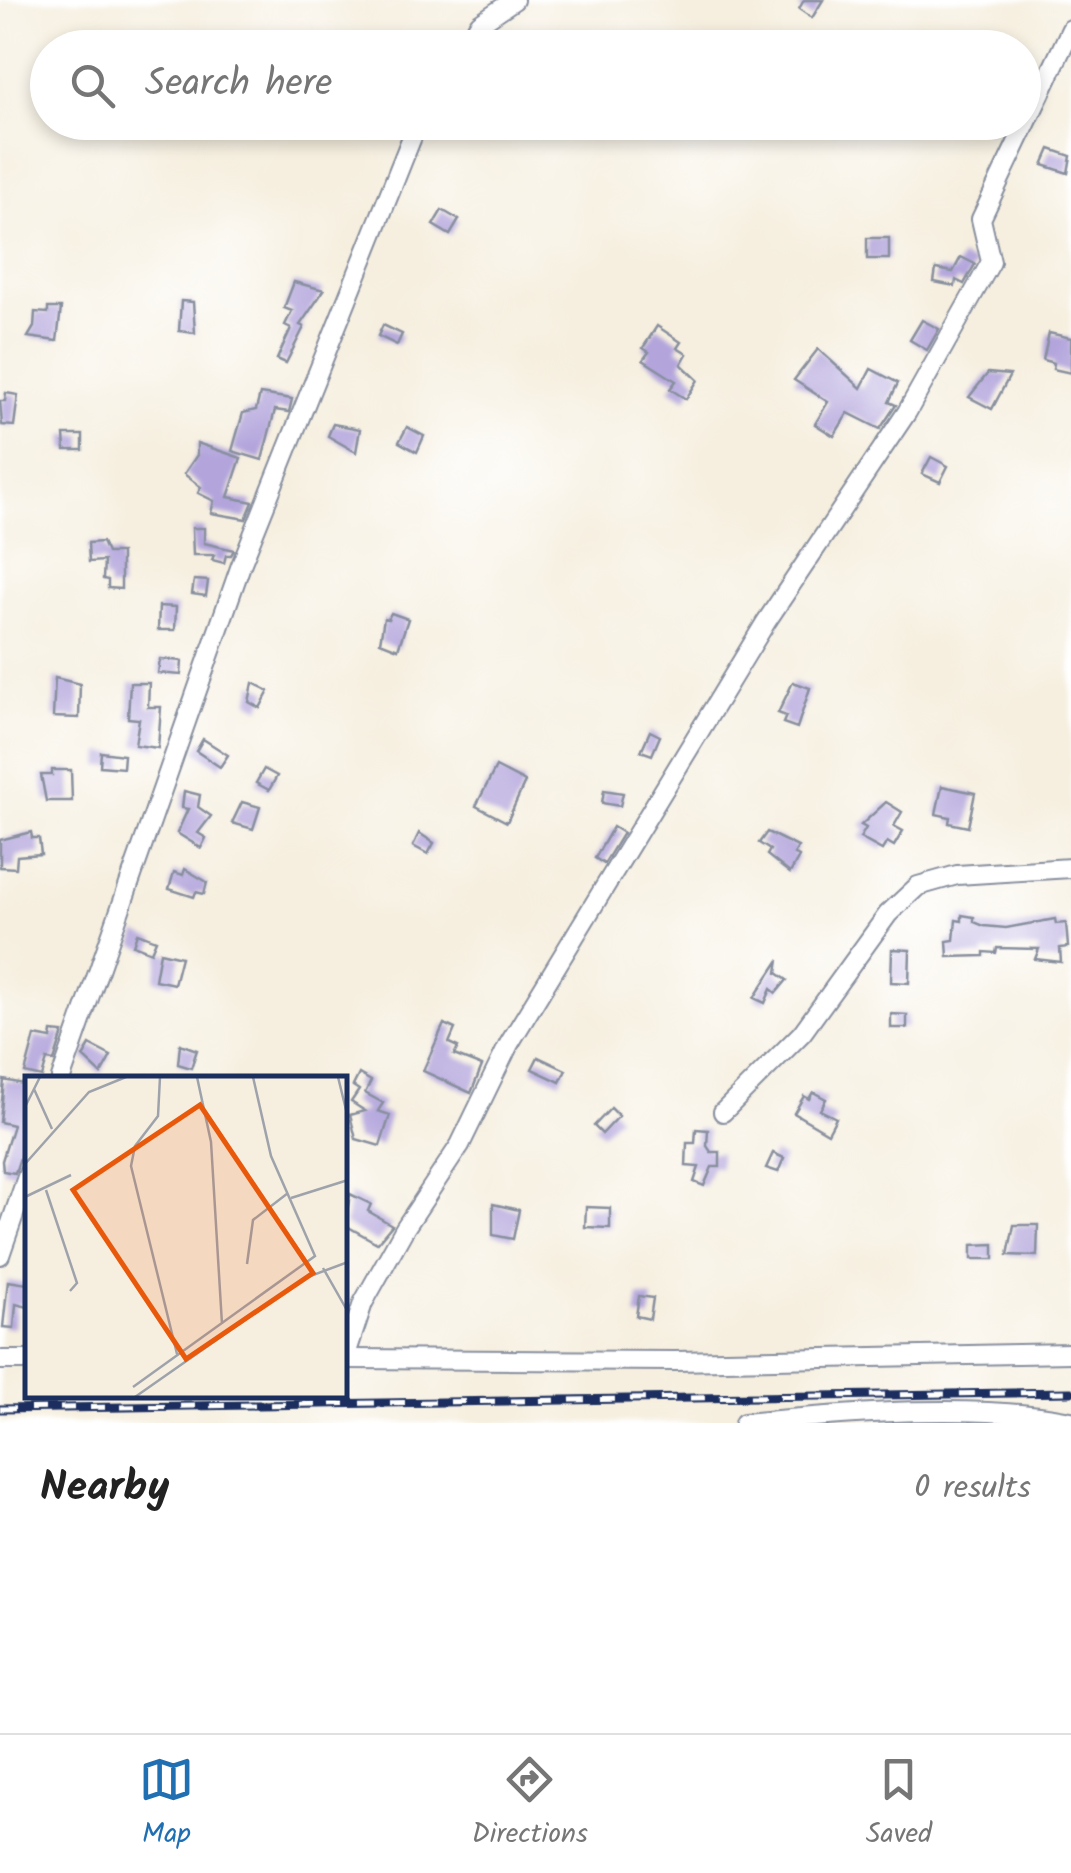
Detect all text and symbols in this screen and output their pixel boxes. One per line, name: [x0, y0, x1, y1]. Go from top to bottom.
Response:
search box: [30, 30, 1041, 140]
text: Search here: [145, 55, 332, 115]
icon: search: [65, 58, 120, 113]
inset map: [25, 1076, 348, 1398]
text: Nearby: [40, 1455, 169, 1522]
text: 0 results: [914, 1463, 1031, 1514]
tab: Map: [139, 1752, 194, 1857]
tab: Directions: [472, 1752, 588, 1857]
tab: Saved: [866, 1752, 932, 1857]

